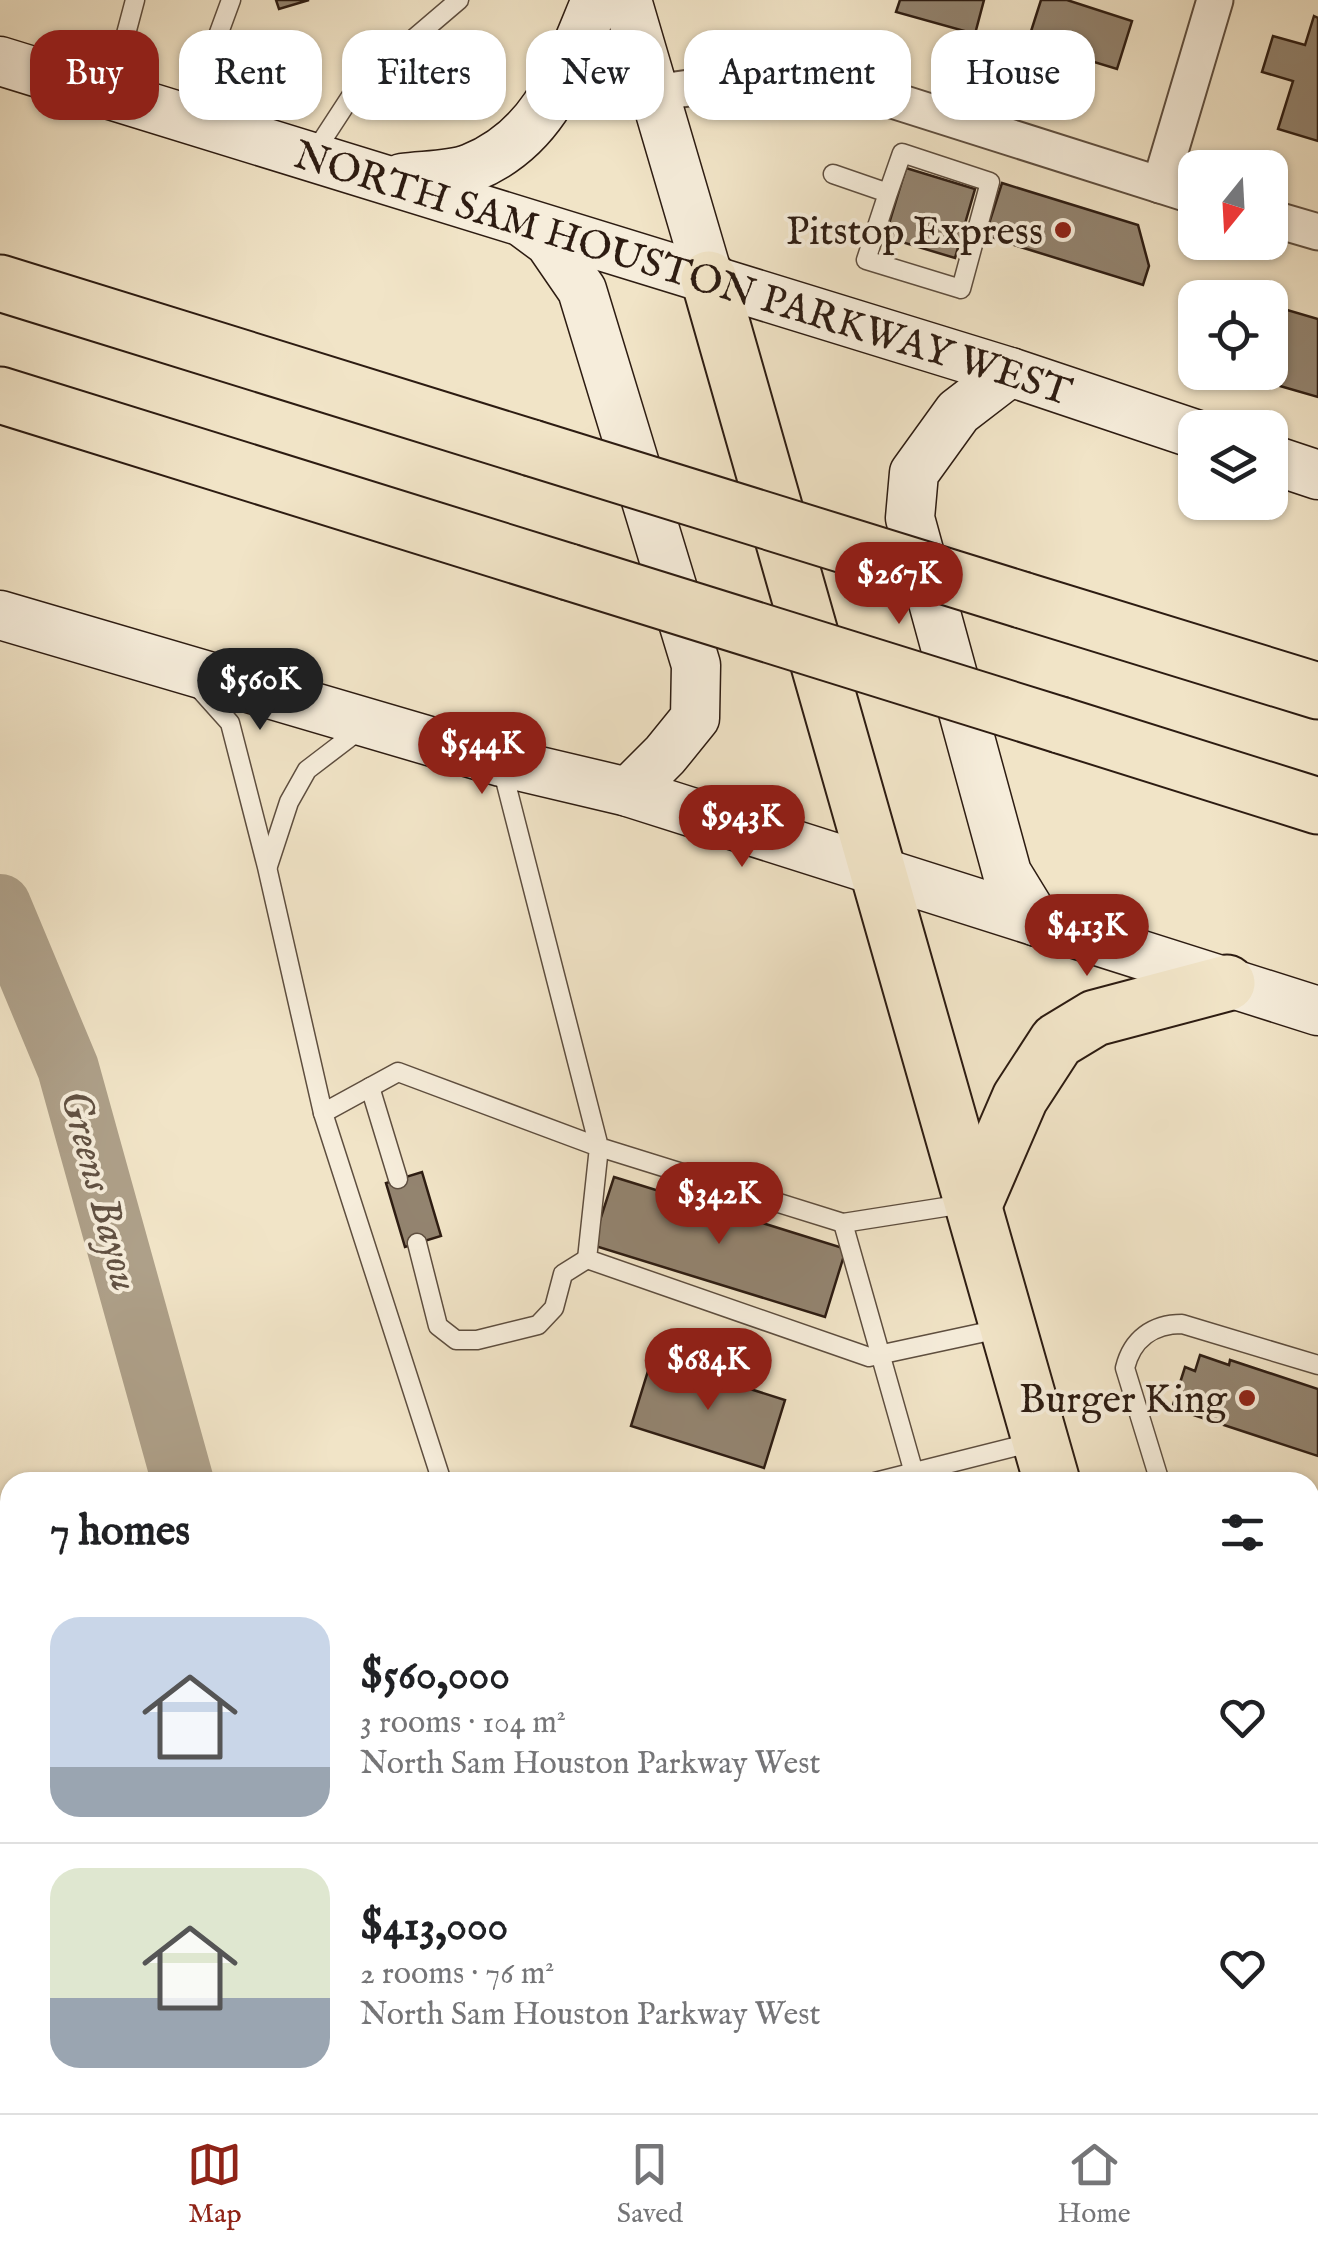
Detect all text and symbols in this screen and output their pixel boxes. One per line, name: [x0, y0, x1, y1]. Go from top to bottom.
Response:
chip: Buy: [30, 30, 159, 120]
chip: Rent: [179, 30, 322, 120]
chip: Filters: [342, 30, 506, 120]
chip: New: [526, 30, 664, 120]
chip: Apartment: [684, 30, 911, 120]
chip: House: [931, 30, 1095, 120]
street label: NORTH SAM HOUSTON PARKWAY WEST: [287, 131, 1077, 420]
north arrow: [1178, 150, 1288, 260]
map controls: [1178, 150, 1288, 520]
place label: Pitstop Express: [786, 208, 1043, 259]
marker: Pitstop Express: [1052, 219, 1074, 241]
button: locate: [1178, 280, 1288, 390]
button: layers: [1178, 410, 1288, 520]
pin: $267K: [829, 542, 969, 627]
text: $267K: [857, 554, 941, 595]
pin: $560K: [190, 648, 330, 733]
text: $560K: [219, 660, 301, 701]
pin: $544K: [412, 712, 552, 797]
text: $544K: [440, 724, 524, 765]
pin: $943K: [672, 785, 812, 870]
text: $943K: [701, 797, 783, 838]
pin: $413K: [1017, 894, 1157, 979]
text: $413K: [1047, 906, 1127, 947]
water label: Greens Bayou: [46, 1085, 151, 1297]
pin: $342K: [649, 1162, 789, 1247]
text: $342K: [677, 1174, 761, 1215]
pin: $684K: [638, 1328, 778, 1413]
text: $684K: [667, 1340, 749, 1381]
place label: Burger King: [1019, 1376, 1228, 1427]
marker: Burger King: [1236, 1387, 1258, 1409]
icon: filters: [1215, 1505, 1270, 1560]
text: 7 homes: [50, 1506, 190, 1559]
text: $560,000: [360, 1650, 510, 1703]
icon: home: [130, 1657, 250, 1777]
icon: heart: [1215, 1690, 1270, 1745]
text: 3 rooms · 104 m²: [360, 1703, 566, 1744]
text: North Sam Houston Parkway West: [360, 1744, 820, 1785]
text: $413,000: [360, 1901, 508, 1954]
icon: home: [130, 1908, 250, 2028]
icon: heart: [1215, 1941, 1270, 1996]
text: 2 rooms · 76 m²: [360, 1954, 554, 1995]
text: North Sam Houston Parkway West: [360, 1995, 820, 2036]
tab: Map: [187, 2137, 242, 2232]
tab: Saved: [617, 2137, 683, 2232]
tab: Home: [1058, 2137, 1131, 2232]

